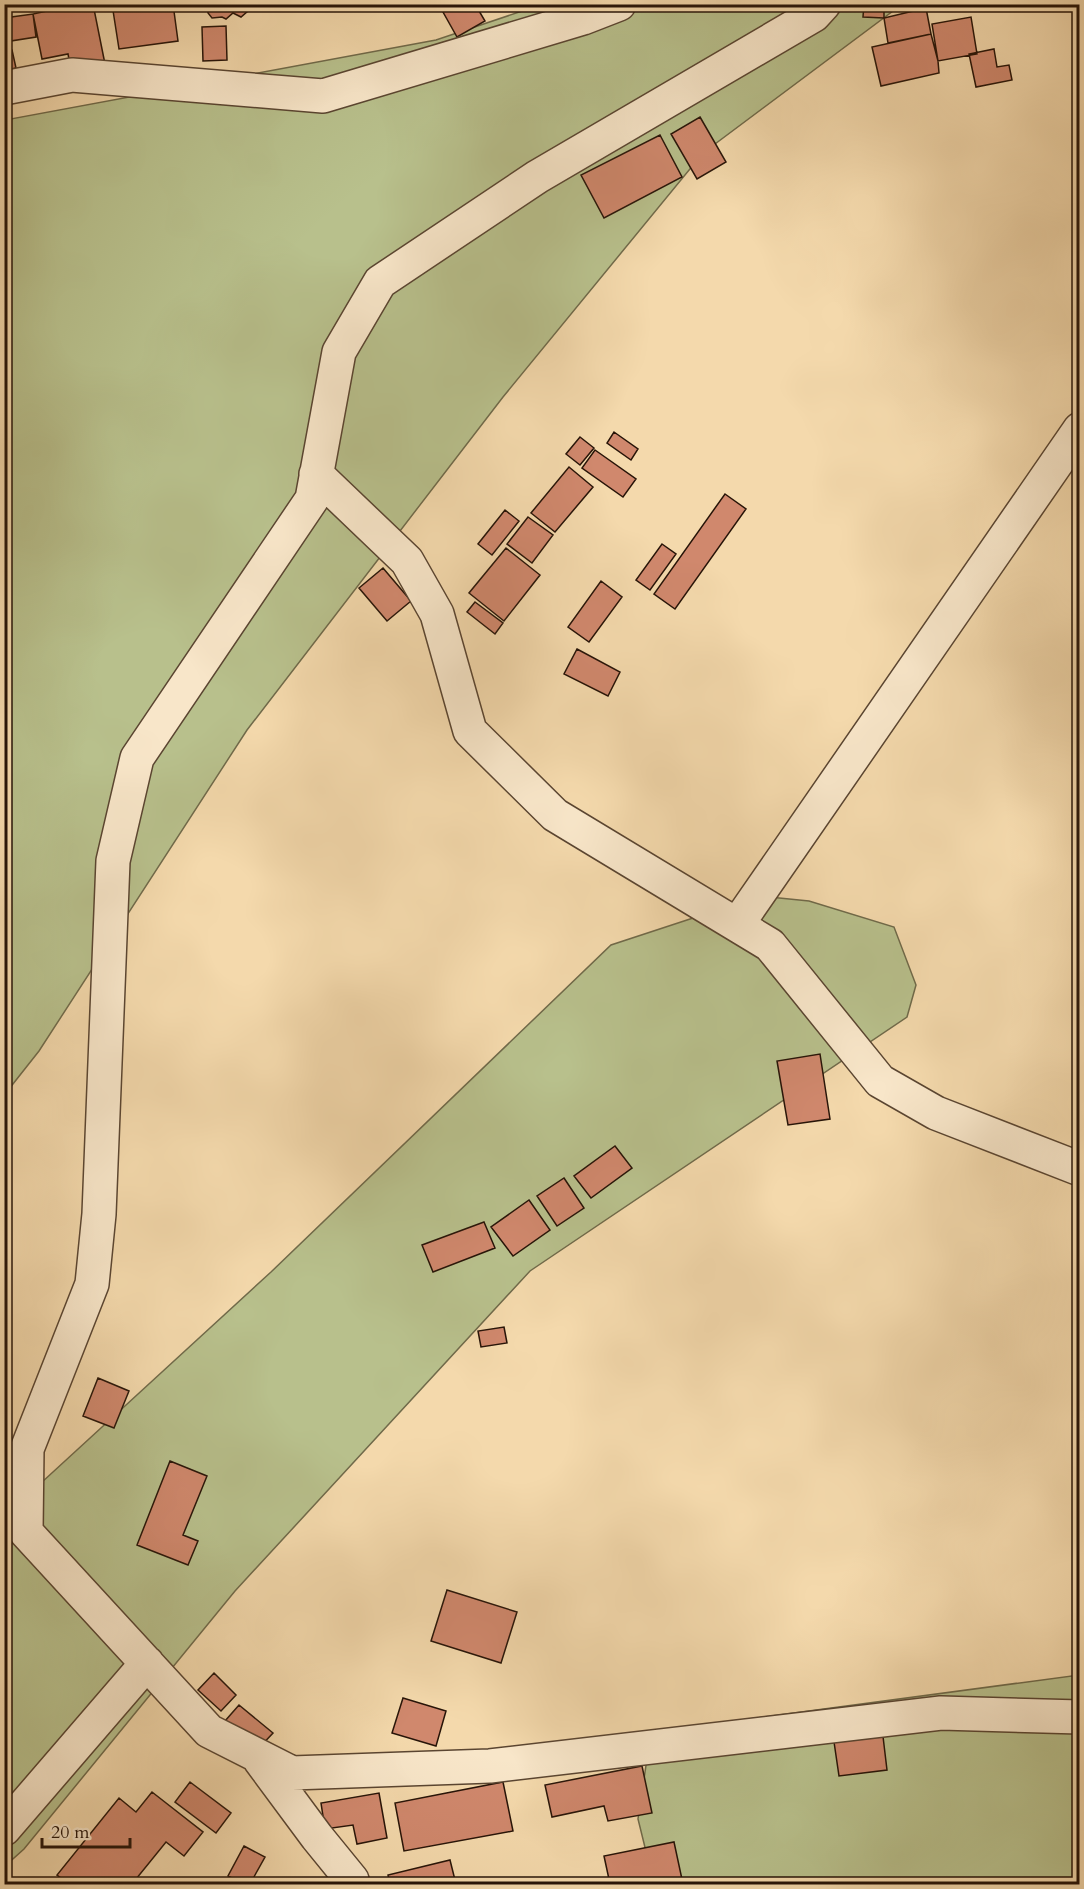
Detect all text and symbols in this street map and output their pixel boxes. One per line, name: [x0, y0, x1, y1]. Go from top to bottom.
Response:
scale bar: [42, 1811, 130, 1849]
text: 20 m: [51, 1820, 90, 1845]

